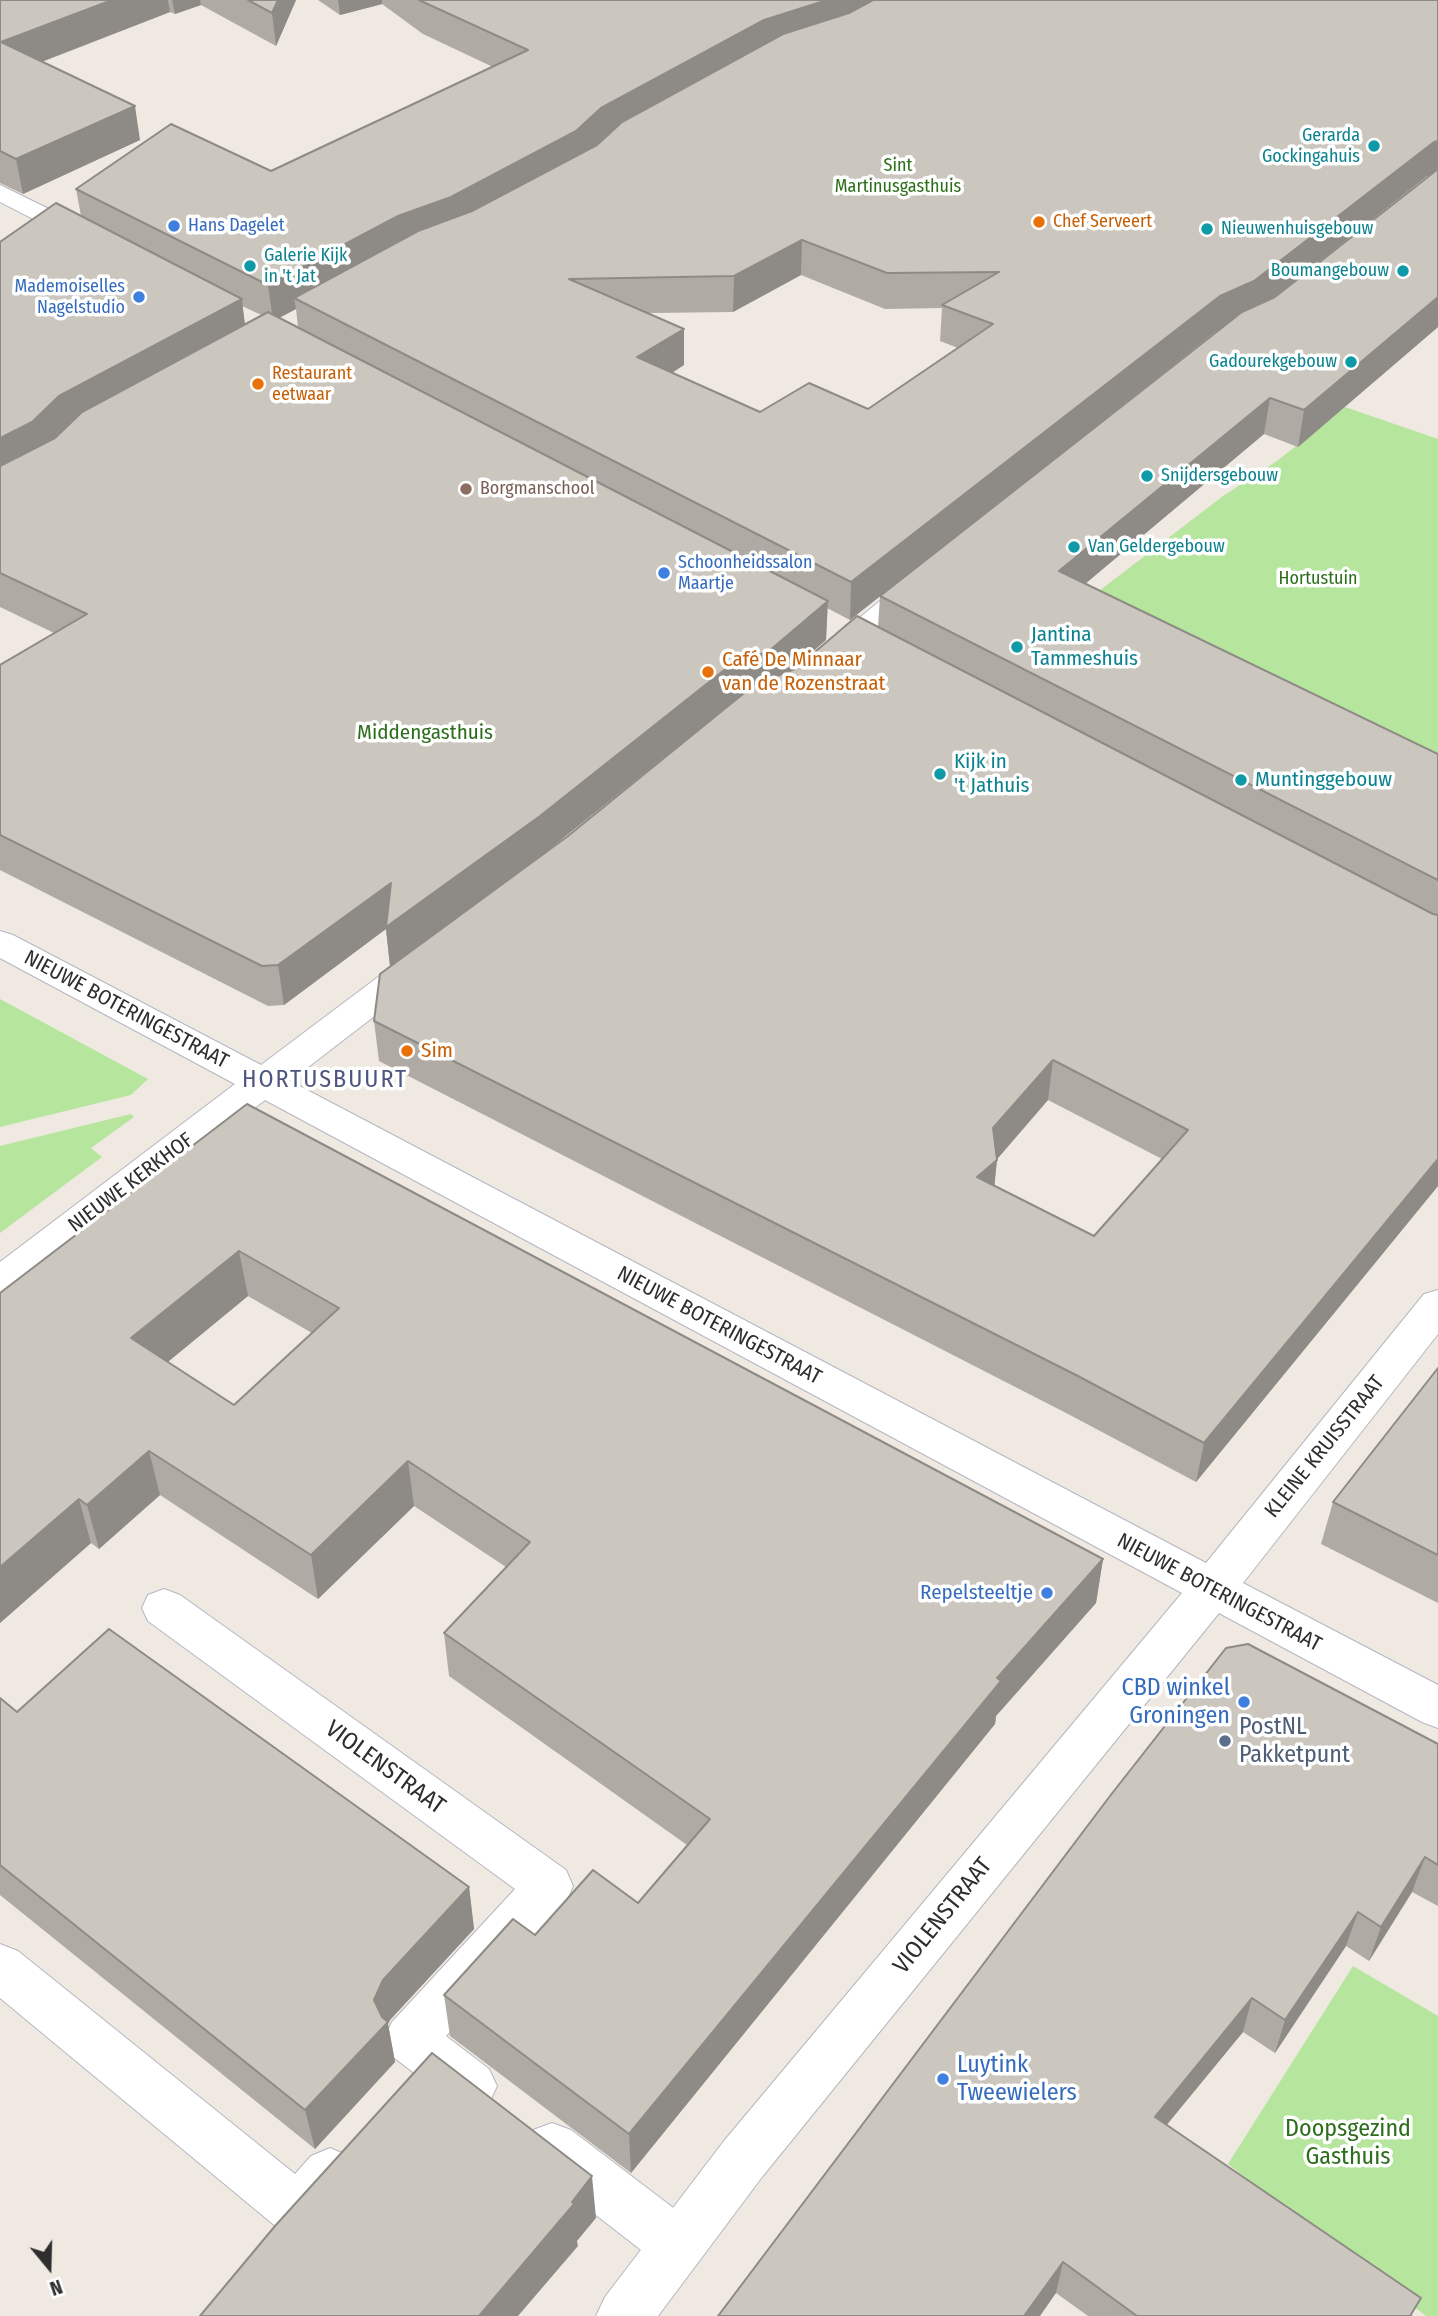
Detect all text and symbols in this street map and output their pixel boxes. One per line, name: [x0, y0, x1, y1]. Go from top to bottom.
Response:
place label: Gerarda Gockingahuis: [1262, 125, 1360, 168]
marker: Gerarda Gockingahuis: [1366, 138, 1382, 154]
park label: Sint Martinusgasthuis: [835, 155, 961, 198]
place label: Chef Serveert: [1053, 211, 1152, 233]
marker: Chef Serveert: [1031, 214, 1047, 230]
place label: Hans Dagelet: [188, 215, 285, 237]
marker: Hans Dagelet: [166, 218, 182, 234]
place label: Nieuwenhuisgebouw: [1221, 218, 1373, 240]
marker: Nieuwenhuisgebouw: [1199, 221, 1215, 237]
place label: Galerie Kijk in 't Jat: [264, 245, 347, 288]
marker: Galerie Kijk in 't Jat: [242, 258, 258, 274]
place label: Boumangebouw: [1271, 260, 1389, 282]
marker: Boumangebouw: [1395, 263, 1411, 279]
place label: Mademoiselles Nagelstudio: [14, 276, 125, 318]
marker: Mademoiselles Nagelstudio: [131, 289, 147, 305]
place label: Gadourekgebouw: [1209, 351, 1337, 373]
marker: Gadourekgebouw: [1343, 354, 1359, 370]
place label: Restaurant eetwaar: [272, 363, 352, 406]
marker: Restaurant eetwaar: [250, 376, 266, 392]
place label: Snijdersgebouw: [1161, 465, 1278, 487]
marker: Snijdersgebouw: [1139, 468, 1155, 484]
place label: Borgmanschool: [480, 478, 595, 500]
marker: Borgmanschool: [458, 481, 474, 497]
place label: Van Geldergebouw: [1088, 536, 1225, 558]
marker: Van Geldergebouw: [1066, 539, 1082, 555]
place label: Schoonheidssalon Maartje: [678, 552, 812, 594]
marker: Schoonheidssalon Maartje: [656, 565, 672, 581]
park label: Hortustuin: [1279, 568, 1357, 590]
place label: Jantina Tammeshuis: [1031, 622, 1138, 672]
marker: Jantina Tammeshuis: [1009, 639, 1025, 655]
place label: Café De Minnaar van de Rozenstraat: [722, 647, 885, 697]
marker: Café De Minnaar van de Rozenstraat: [700, 664, 716, 680]
park label: Middengasthuis: [357, 720, 493, 746]
place label: Kijk in 't Jathuis: [954, 749, 1029, 799]
marker: Kijk in 't Jathuis: [932, 766, 948, 782]
place label: Muntinggebouw: [1255, 767, 1392, 793]
marker: Muntinggebouw: [1233, 772, 1249, 788]
street label: NIEUWE BOTERINGESTRAAT: [20, 945, 232, 1075]
place label: Sim: [421, 1038, 453, 1064]
marker: Sim: [399, 1043, 415, 1059]
district label: HORTUSBUURT: [243, 1066, 407, 1094]
street label: NIEUWE KERKHOF: [64, 1128, 198, 1238]
street label: NIEUWE BOTERINGESTRAAT: [613, 1261, 825, 1391]
street label: KLEINE KRUISSTRAAT: [1260, 1371, 1390, 1523]
street label: NIEUWE BOTERINGESTRAAT: [1113, 1528, 1325, 1658]
place label: Repelsteeltje: [920, 1580, 1033, 1606]
marker: Repelsteeltje: [1039, 1585, 1055, 1601]
place label: CBD winkel Groningen: [1122, 1674, 1230, 1730]
marker: CBD winkel Groningen: [1236, 1694, 1252, 1710]
place label: PostNL Pakketpunt: [1239, 1713, 1350, 1769]
street label: VIOLENSTRAAT: [320, 1715, 450, 1821]
marker: PostNL Pakketpunt: [1217, 1733, 1233, 1749]
street label: VIOLENSTRAAT: [888, 1852, 998, 1980]
place label: Luytink Tweewielers: [957, 2051, 1077, 2107]
marker: Luytink Tweewielers: [935, 2071, 951, 2087]
park label: Doopsgezind Gasthuis: [1285, 2115, 1411, 2171]
north arrow: [14, 2232, 84, 2302]
text: N: [47, 2275, 65, 2300]

